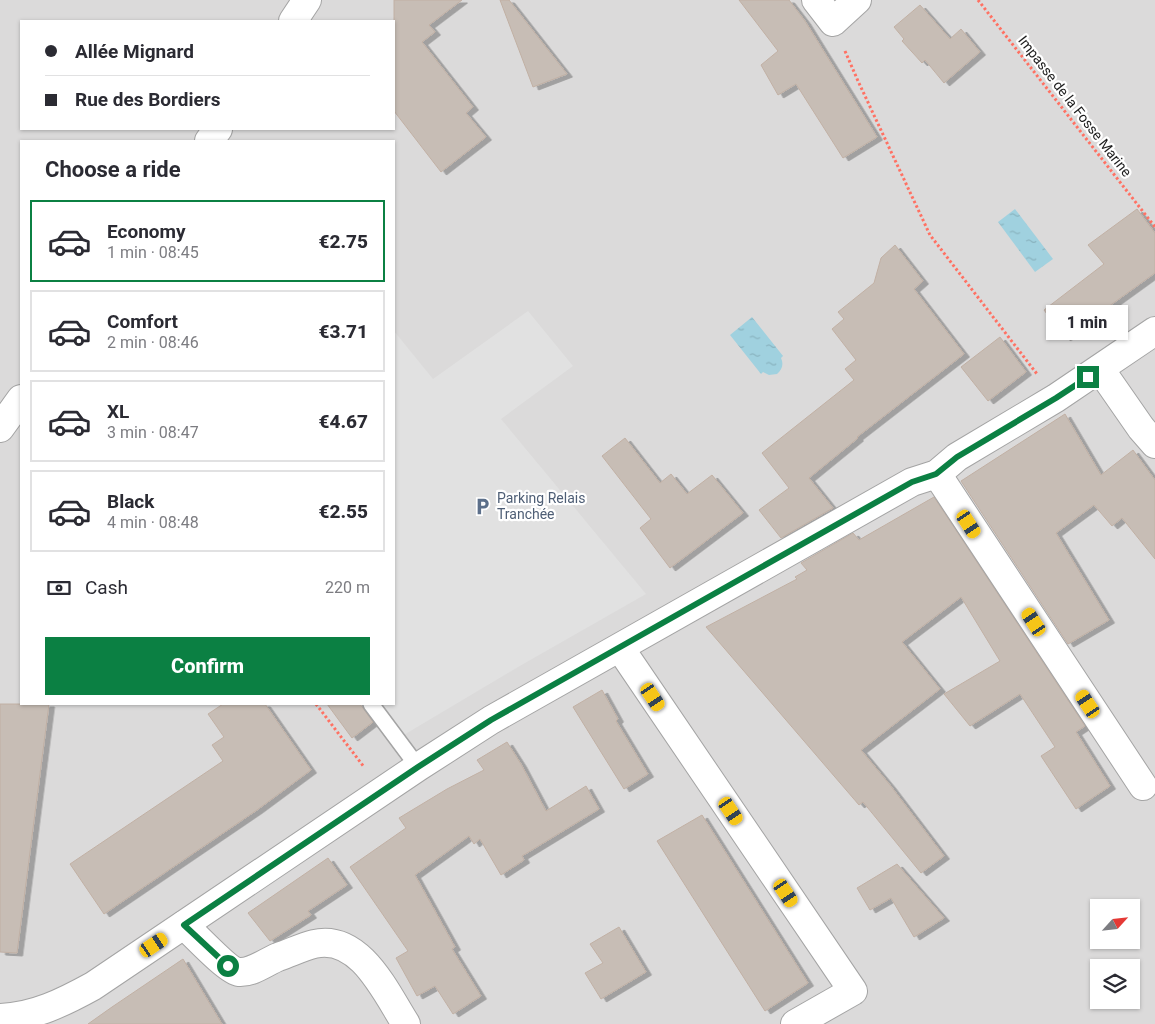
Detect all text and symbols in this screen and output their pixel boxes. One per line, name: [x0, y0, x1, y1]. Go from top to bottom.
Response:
street label: Impasse de la Fosse Marine: [1015, 32, 1135, 180]
text: Allée Mignard: [75, 40, 194, 63]
text: Rue des Bordiers: [75, 88, 221, 111]
text: Choose a ride: [45, 157, 181, 182]
icon: car: [47, 219, 92, 264]
text: Economy: [107, 220, 186, 243]
text: €2.75: [319, 230, 368, 253]
text: 1 min · 08:45: [107, 243, 199, 262]
callout: 1 min: [1047, 304, 1129, 340]
icon: car: [47, 309, 92, 354]
text: Comfort: [107, 310, 178, 333]
text: 1 min: [1067, 313, 1107, 332]
text: €3.71: [319, 320, 368, 343]
text: 2 min · 08:46: [107, 333, 199, 352]
route end: [1077, 366, 1099, 388]
icon: car: [47, 399, 92, 444]
text: XL: [107, 400, 129, 423]
text: €4.67: [319, 410, 368, 433]
text: 3 min · 08:47: [107, 423, 199, 442]
icon: car: [47, 489, 92, 534]
text: Black: [107, 490, 154, 513]
place label: Parking Relais Tranchée: [497, 490, 585, 522]
parking icon: Parking Relais Tranchée: [473, 496, 493, 516]
text: €2.55: [319, 500, 368, 523]
car: [954, 507, 983, 541]
text: 4 min · 08:48: [107, 513, 199, 532]
icon: cash: [45, 574, 73, 602]
text: Cash: [85, 576, 128, 599]
text: 220 m: [325, 578, 370, 597]
car: [1019, 605, 1048, 639]
button: Confirm: [45, 637, 370, 695]
car: [638, 680, 667, 714]
car: [1073, 687, 1102, 721]
car: [716, 794, 745, 828]
car: [771, 876, 800, 910]
north arrow: [1090, 899, 1140, 949]
map controls: [1090, 899, 1140, 1009]
car: [137, 930, 170, 960]
route start: [217, 955, 239, 977]
button: layers: [1090, 959, 1140, 1009]

